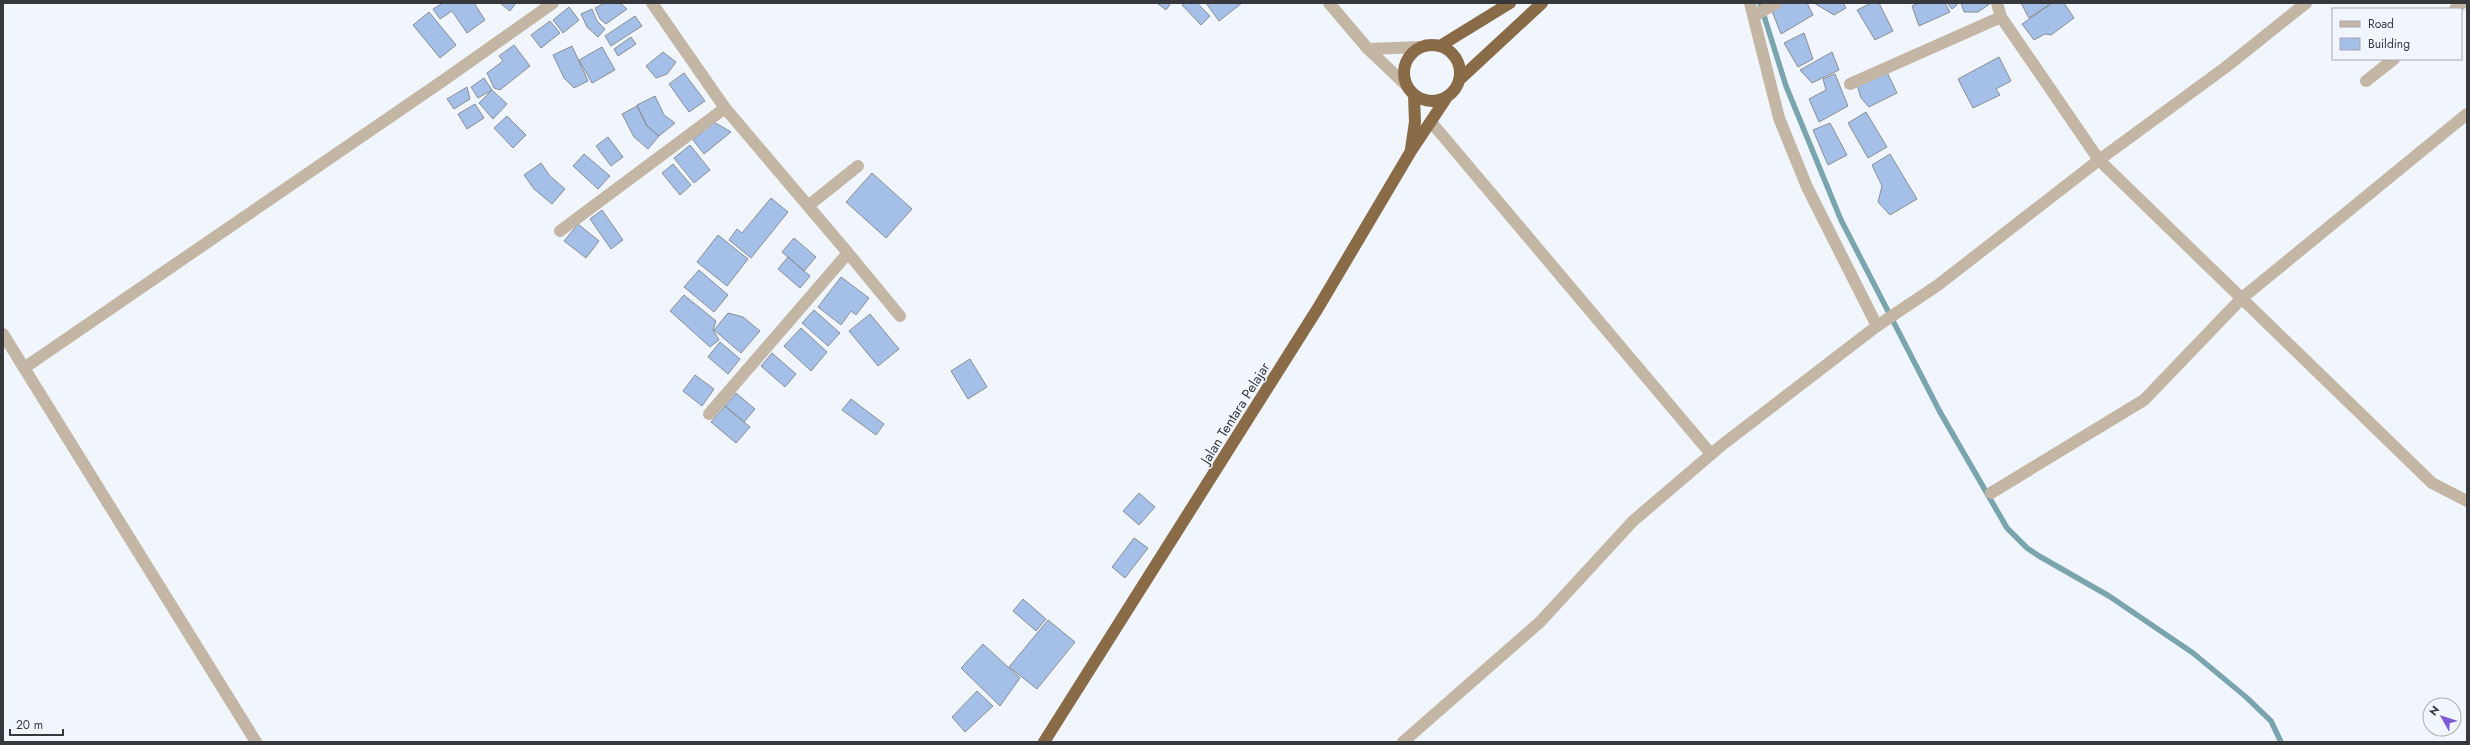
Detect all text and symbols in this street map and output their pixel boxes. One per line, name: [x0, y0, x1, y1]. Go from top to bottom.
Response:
legend: [2332, 8, 2462, 60]
text: Road: [2368, 15, 2394, 33]
text: Building: [2368, 35, 2410, 53]
street label: Jalan Tentara Pelajar: [1195, 358, 1274, 469]
north arrow: [2422, 697, 2462, 737]
text: N: [2425, 702, 2443, 719]
scale bar: [10, 711, 63, 737]
text: 20 m: [16, 716, 43, 734]

